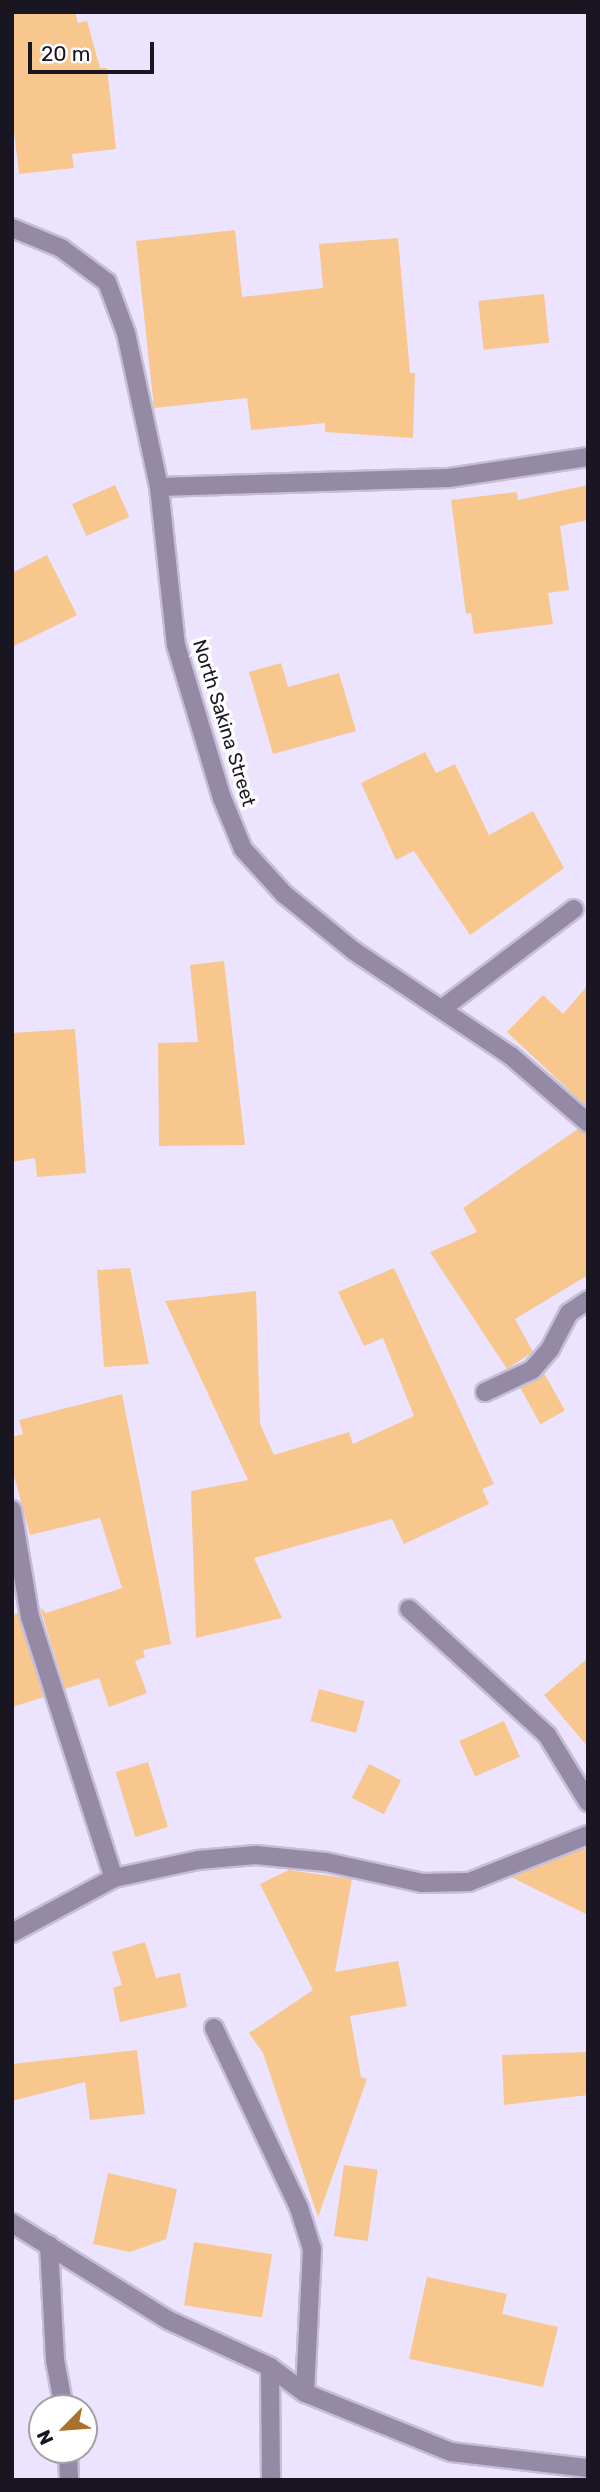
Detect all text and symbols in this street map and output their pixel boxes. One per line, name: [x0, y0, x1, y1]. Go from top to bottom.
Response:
scale bar: [32, 28, 158, 72]
text: 20 m: [41, 41, 90, 66]
street label: North Sakina Street: [188, 637, 260, 809]
north arrow: [28, 2394, 98, 2464]
text: N: [32, 2426, 59, 2448]

